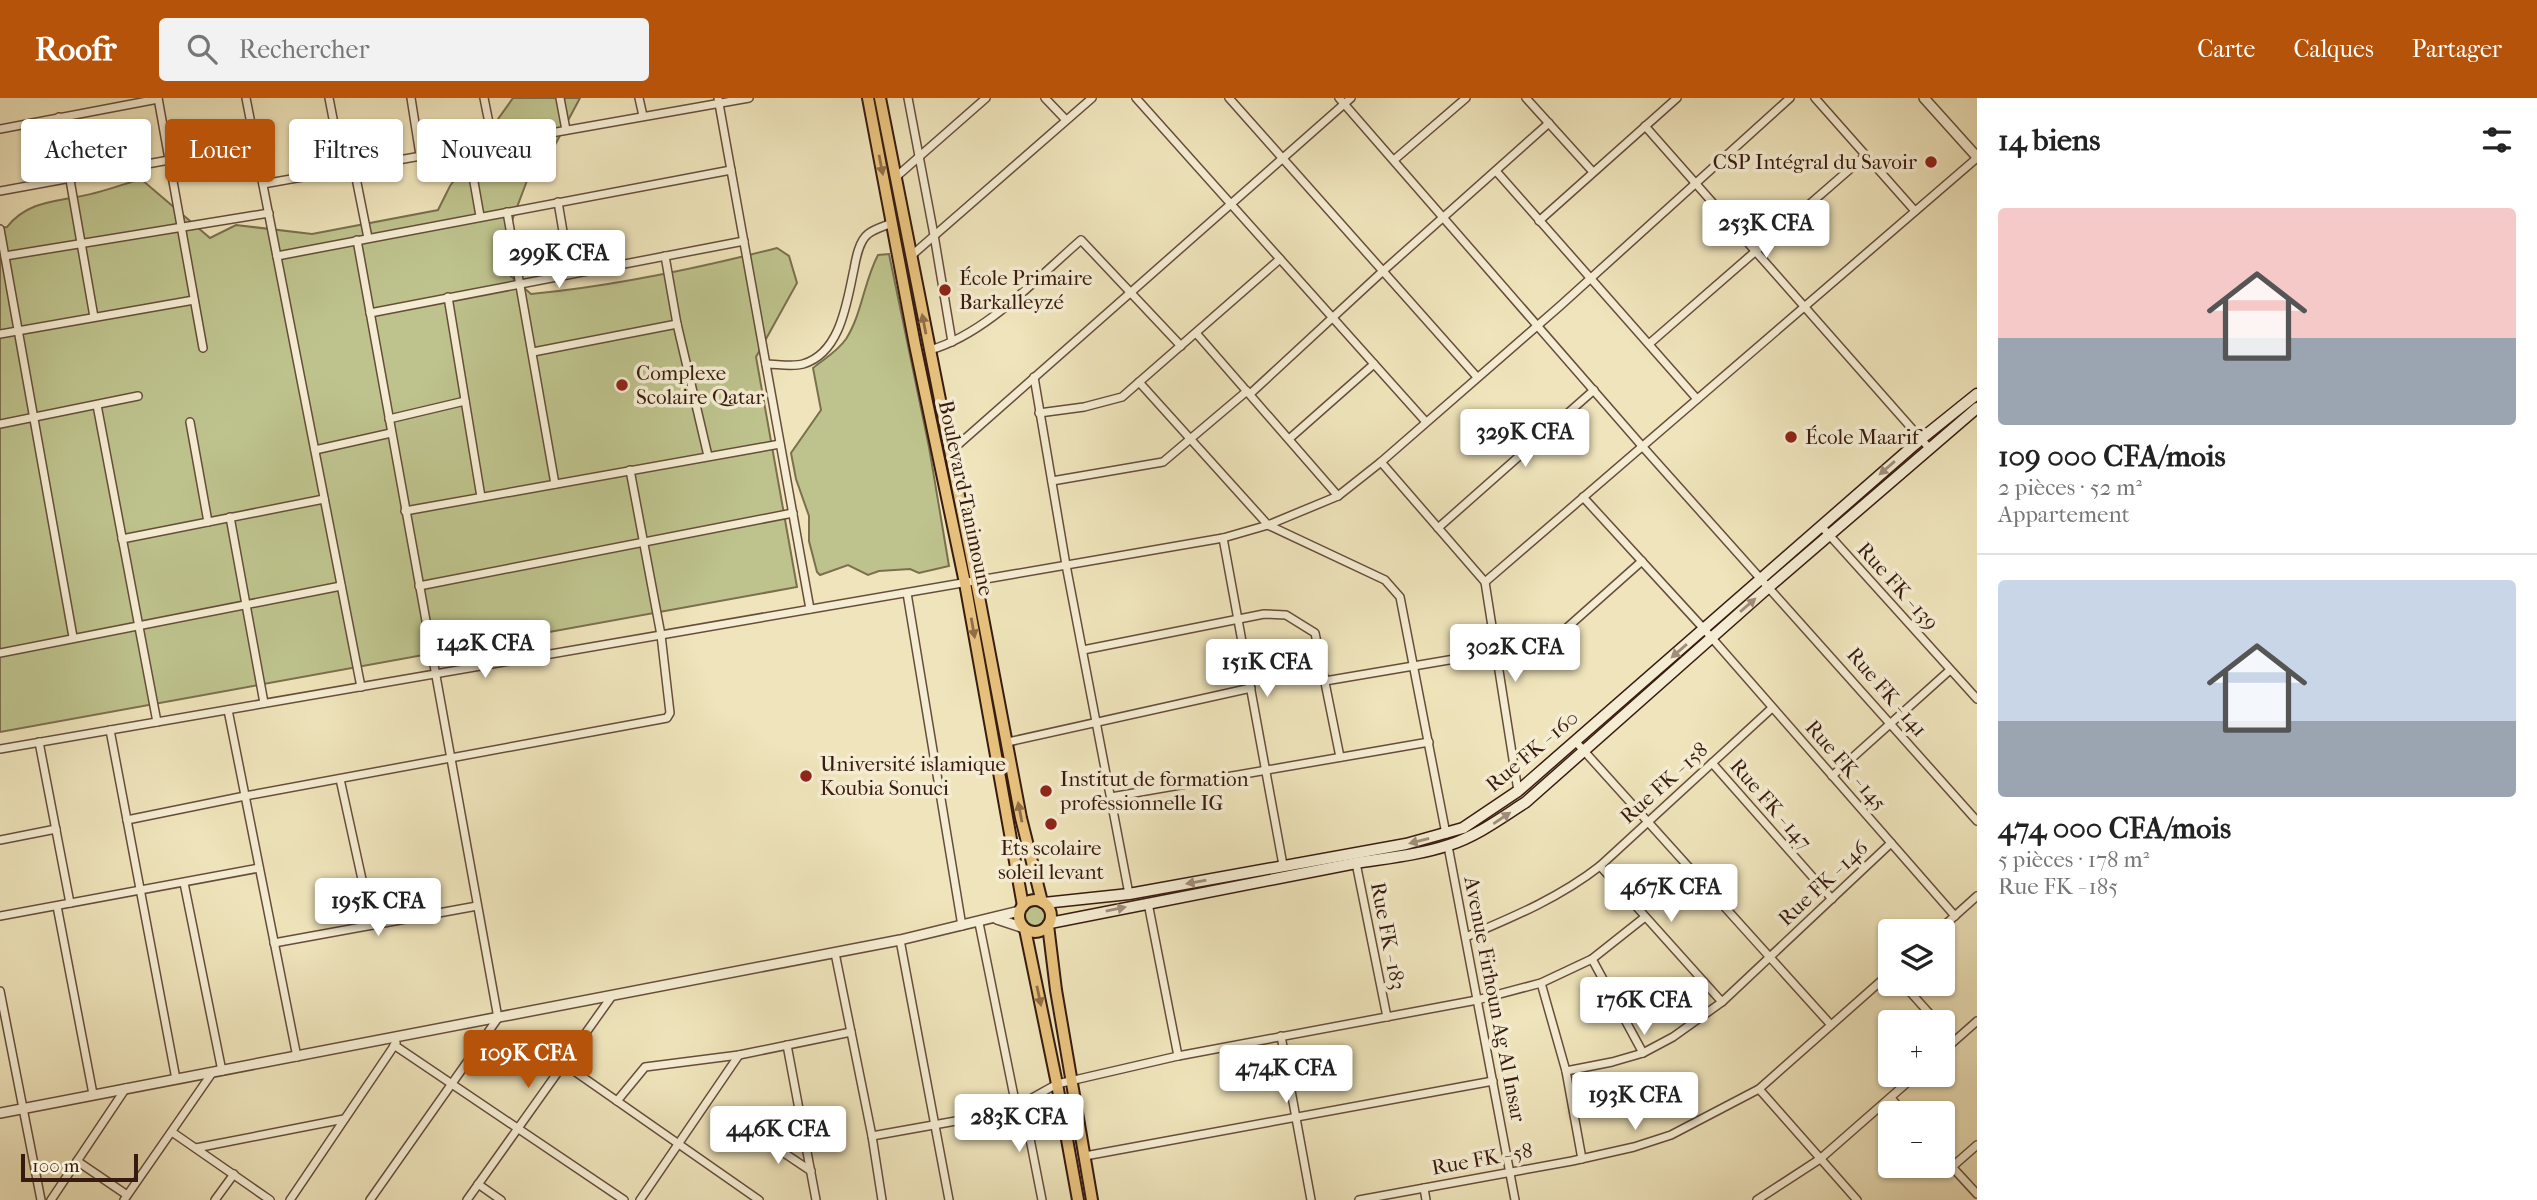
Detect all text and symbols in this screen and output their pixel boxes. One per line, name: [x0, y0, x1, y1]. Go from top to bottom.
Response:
search box: [159, 18, 649, 81]
text: Roofr: [35, 30, 117, 69]
icon: search: [183, 30, 221, 68]
text: Rechercher: [239, 34, 369, 65]
text: Carte: [2197, 35, 2255, 63]
text: Calques: [2293, 35, 2374, 63]
text: Partager: [2412, 35, 2502, 63]
chip: Acheter: [21, 119, 151, 182]
chip: Louer: [165, 119, 275, 182]
chip: Filtres: [289, 119, 403, 182]
chip: Nouveau: [417, 119, 556, 182]
icon: filters: [2478, 121, 2516, 159]
text: 14 biens: [1998, 123, 2100, 158]
place label: CSP Intégral du Savoir: [1713, 150, 1917, 174]
one-way arrow: [876, 154, 887, 176]
marker: CSP Intégral du Savoir: [1923, 154, 1939, 170]
pin: 253K CFA: [1694, 200, 1838, 260]
text: 253K CFA: [1718, 209, 1814, 236]
pin: 299K CFA: [487, 230, 631, 290]
text: 299K CFA: [509, 239, 609, 266]
icon: home: [2194, 253, 2320, 379]
place label: École Primaire Barkalleyzé: [959, 266, 1092, 314]
marker: École Primaire Barkalleyzé: [937, 282, 953, 298]
one-way arrow: [919, 313, 930, 335]
place label: Complexe Scolaire Qatar: [636, 361, 764, 409]
marker: Complexe Scolaire Qatar: [614, 377, 630, 393]
street label: Boulevard Tanimoune: [934, 398, 998, 598]
pin: 329K CFA: [1453, 410, 1597, 469]
text: 329K CFA: [1476, 418, 1574, 445]
place label: École Maarif: [1805, 425, 1923, 449]
marker: École Maarif: [1783, 429, 1799, 445]
text: 109 000 CFA/mois: [1998, 439, 2226, 474]
one-way arrow: [1879, 460, 1896, 476]
text: 2 pièces · 52 m²: [1998, 474, 2142, 501]
text: Appartement: [1998, 501, 2130, 528]
street label: Rue FK - 139: [1852, 537, 1944, 635]
one-way arrow: [1740, 598, 1757, 613]
one-way arrow: [968, 617, 979, 639]
pin: 142K CFA: [413, 620, 557, 680]
pin: 302K CFA: [1443, 624, 1587, 684]
icon: home: [2194, 625, 2320, 751]
text: 142K CFA: [436, 629, 534, 656]
text: 302K CFA: [1466, 633, 1564, 660]
pin: 151K CFA: [1195, 640, 1339, 699]
one-way arrow: [1670, 643, 1688, 659]
street label: Rue FK - 141: [1842, 643, 1932, 741]
text: 151K CFA: [1222, 648, 1312, 675]
street label: Rue FK - 160: [1481, 706, 1583, 796]
street label: Rue FK - 145: [1801, 715, 1891, 815]
street label: Rue FK - 158: [1615, 737, 1713, 829]
place label: Université islamique Koubia Sonuci: [820, 752, 1006, 800]
street label: Rue FK - 147: [1725, 754, 1817, 854]
place label: Institut de formation professionnelle IG: [1059, 767, 1249, 815]
marker: Université islamique Koubia Sonuci: [798, 768, 814, 784]
marker: Institut de formation professionnelle IG: [1038, 783, 1054, 799]
one-way arrow: [1014, 801, 1025, 823]
one-way arrow: [1493, 811, 1512, 824]
text: 474 000 CFA/mois: [1998, 811, 2231, 846]
marker: Ets scolaire soleil levant: [1043, 816, 1059, 832]
street label: Rue FK - 146: [1773, 835, 1873, 931]
place label: Ets scolaire soleil levant: [998, 836, 1105, 884]
one-way arrow: [1408, 836, 1430, 847]
text: 5 pièces · 178 m²: [1998, 846, 2149, 873]
pin: 467K CFA: [1599, 864, 1743, 924]
street label: Avenue Firhoun Ag Al Insar: [1459, 873, 1531, 1124]
text: 467K CFA: [1621, 873, 1721, 900]
text: Rue FK - 185: [1998, 873, 2118, 900]
one-way arrow: [1185, 877, 1207, 888]
pin: 195K CFA: [306, 878, 450, 938]
street label: Rue FK - 183: [1366, 880, 1410, 992]
text: 195K CFA: [331, 887, 425, 914]
one-way arrow: [1105, 903, 1127, 914]
map controls: [1878, 919, 1955, 1178]
button: layers: [1878, 919, 1955, 996]
pin: 176K CFA: [1572, 978, 1716, 1037]
one-way arrow: [1034, 985, 1045, 1007]
text: 176K CFA: [1596, 986, 1692, 1013]
button: +: [1878, 1010, 1955, 1087]
pin: 109K CFA: [456, 1030, 600, 1090]
text: 109K CFA: [480, 1039, 576, 1066]
pin: 474K CFA: [1214, 1046, 1358, 1105]
text: 474K CFA: [1236, 1054, 1337, 1081]
pin: 193K CFA: [1563, 1072, 1707, 1132]
text: 193K CFA: [1588, 1081, 1682, 1108]
pin: 283K CFA: [947, 1094, 1091, 1154]
button: −: [1878, 1101, 1955, 1178]
text: 283K CFA: [971, 1103, 1067, 1130]
pin: 446K CFA: [706, 1107, 850, 1166]
text: 446K CFA: [726, 1115, 830, 1142]
street label: Rue FK - 58: [1430, 1138, 1534, 1180]
scale bar: [21, 1151, 138, 1183]
text: 100 m: [32, 1155, 80, 1177]

